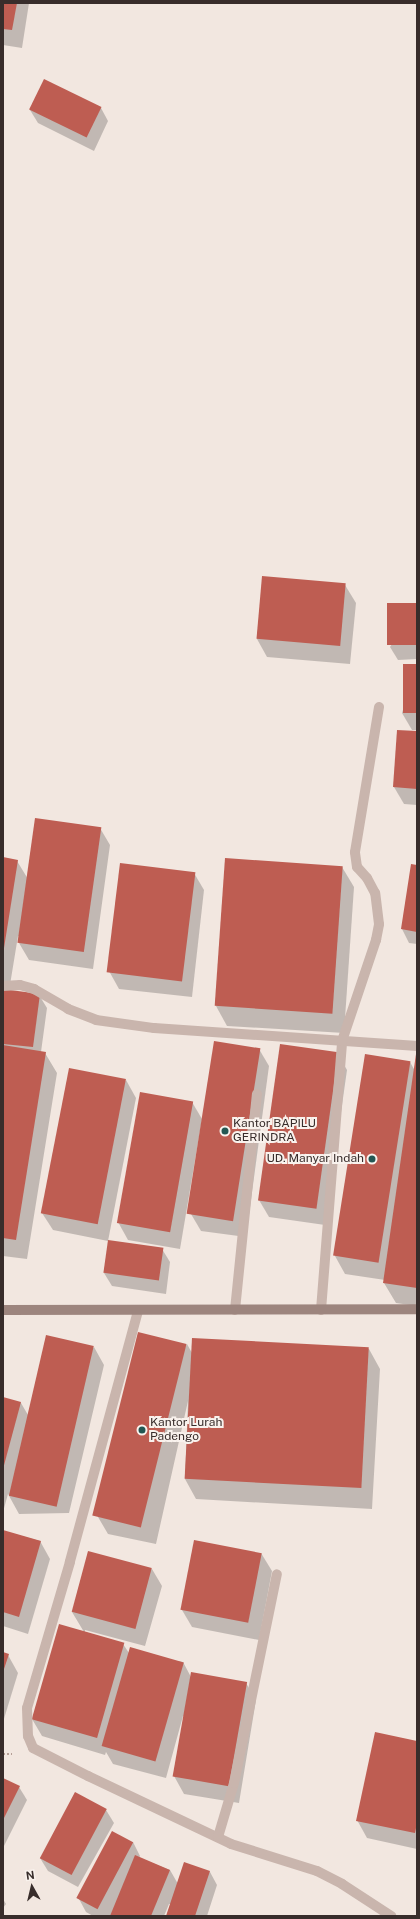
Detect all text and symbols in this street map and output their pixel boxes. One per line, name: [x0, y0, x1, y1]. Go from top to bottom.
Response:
place label: Kantor BAPILU GERINDRA: [233, 1117, 316, 1145]
marker: Kantor BAPILU GERINDRA: [220, 1126, 230, 1136]
place label: UD. Manyar Indah: [266, 1152, 364, 1166]
marker: UD. Manyar Indah: [367, 1154, 377, 1164]
place label: Kantor Lurah Padengo: [150, 1416, 222, 1444]
marker: Kantor Lurah Padengo: [137, 1425, 147, 1435]
north arrow: [12, 1867, 52, 1907]
text: N: [25, 1869, 35, 1882]

